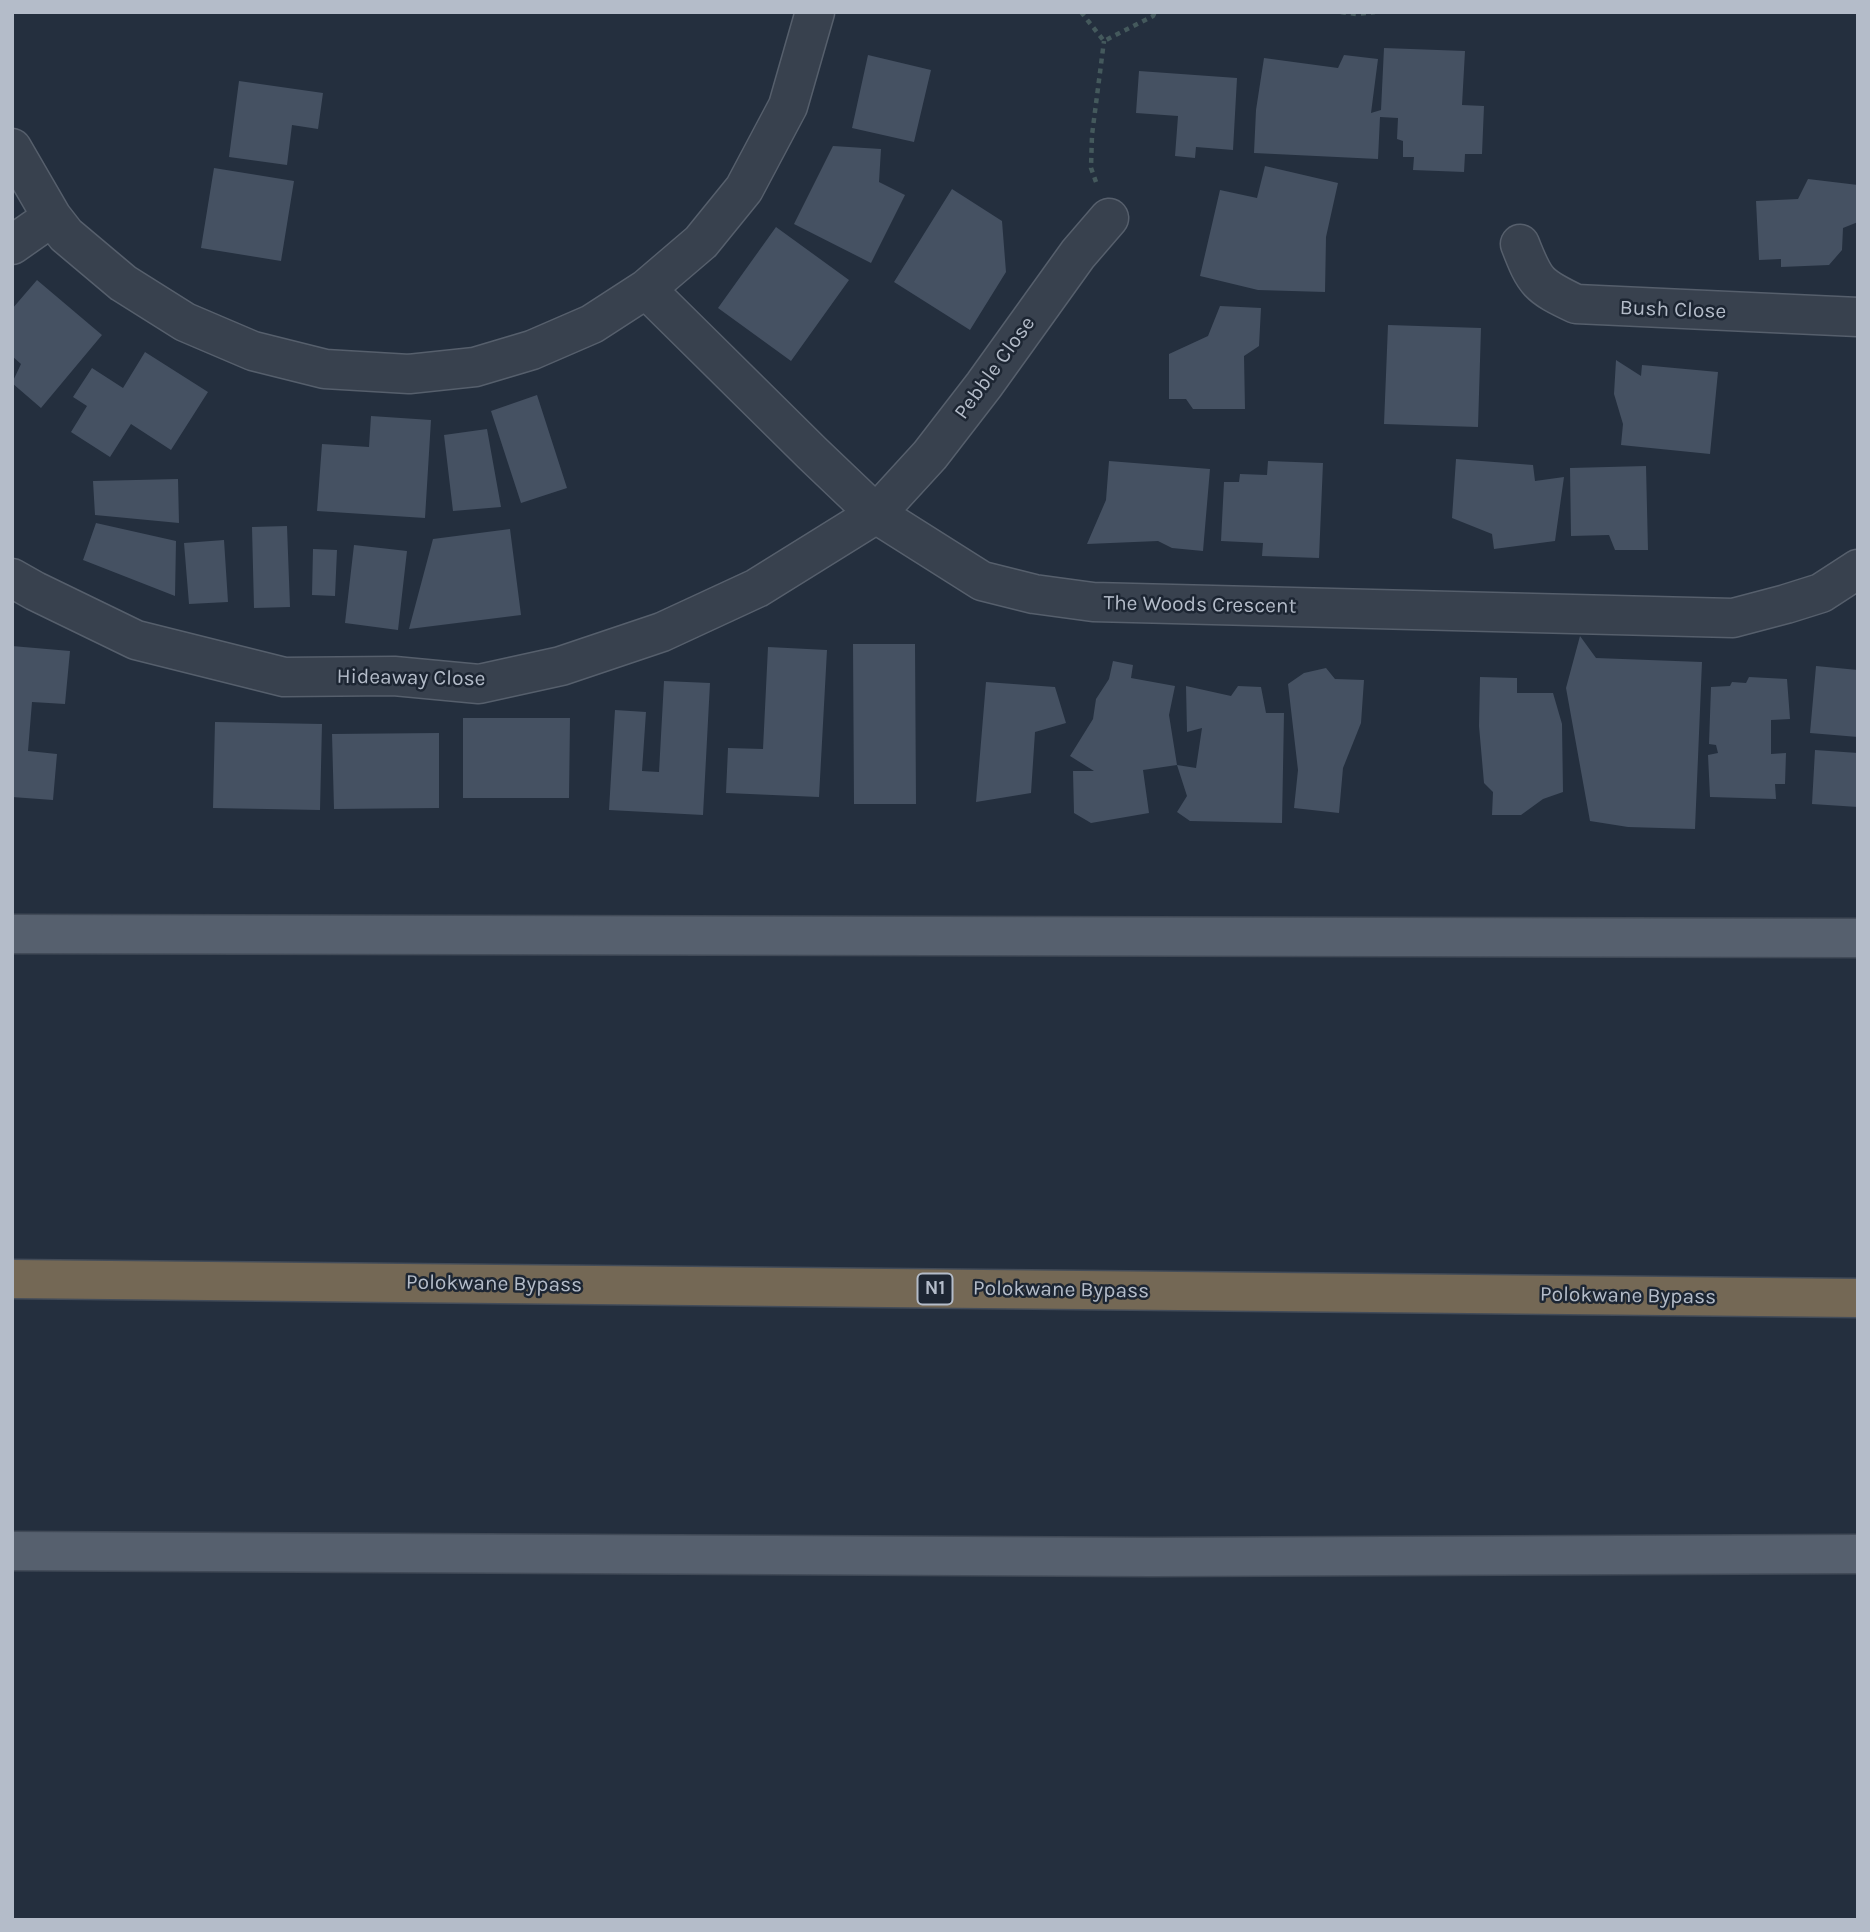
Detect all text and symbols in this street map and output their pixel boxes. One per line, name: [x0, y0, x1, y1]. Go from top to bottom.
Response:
street label: Bush Close: [1619, 296, 1727, 324]
street label: Pebble Close: [949, 312, 1041, 424]
street label: The Woods Crescent: [1103, 591, 1297, 619]
street label: Hideaway Close: [336, 664, 486, 692]
street label: Polokwane Bypass: [406, 1270, 582, 1298]
road number: N1: [918, 1274, 953, 1304]
street label: Polokwane Bypass: [973, 1276, 1149, 1304]
street label: Polokwane Bypass: [1540, 1282, 1716, 1310]

